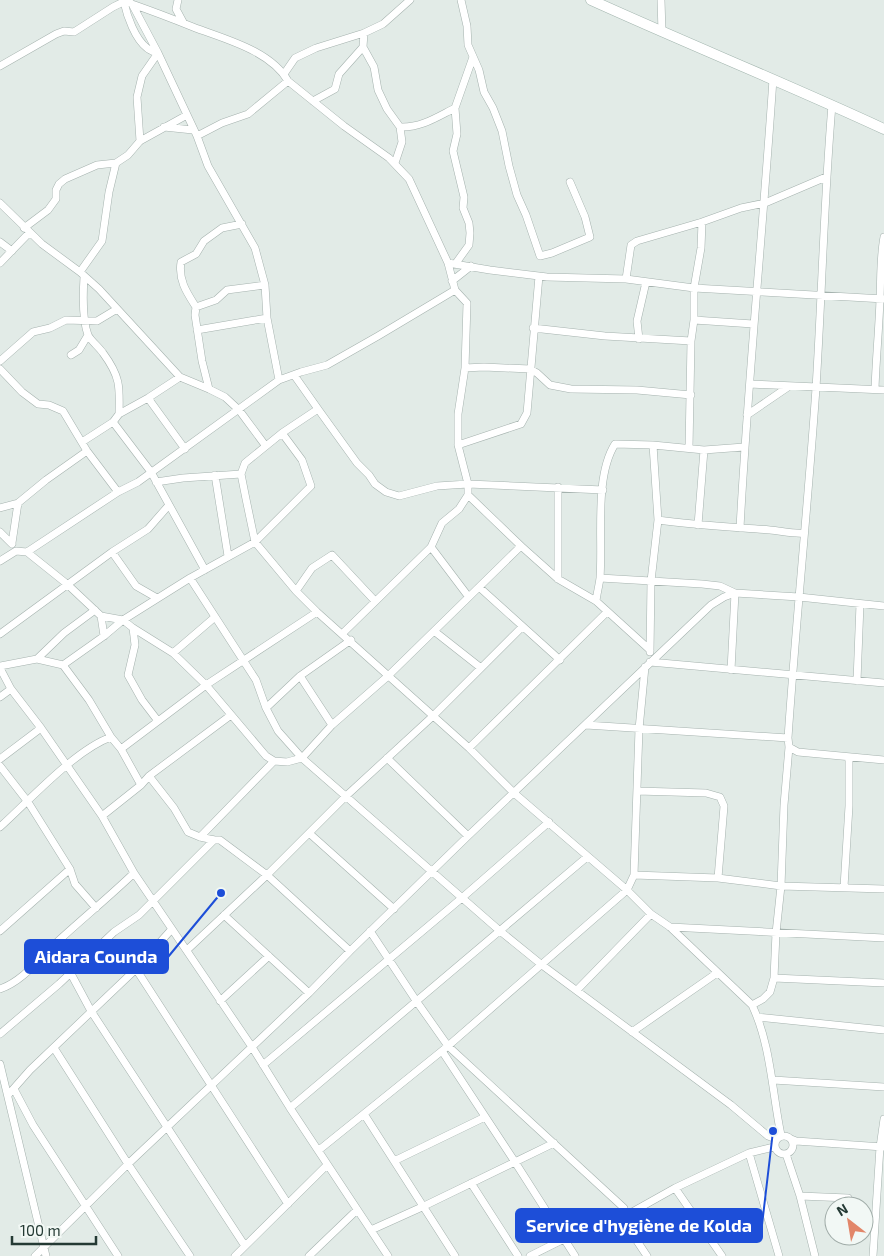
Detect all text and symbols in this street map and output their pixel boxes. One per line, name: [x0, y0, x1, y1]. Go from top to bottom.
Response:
callout: Aidara Counda: [25, 940, 168, 973]
text: Aidara Counda: [34, 945, 158, 967]
north arrow: [824, 1196, 874, 1246]
text: N: [833, 1200, 851, 1219]
callout: Service d'hygiène de Kolda: [516, 1209, 762, 1242]
scale bar: [12, 1214, 96, 1246]
text: Service d'hygiène de Kolda: [526, 1214, 752, 1236]
text: 100 m: [20, 1221, 61, 1239]

